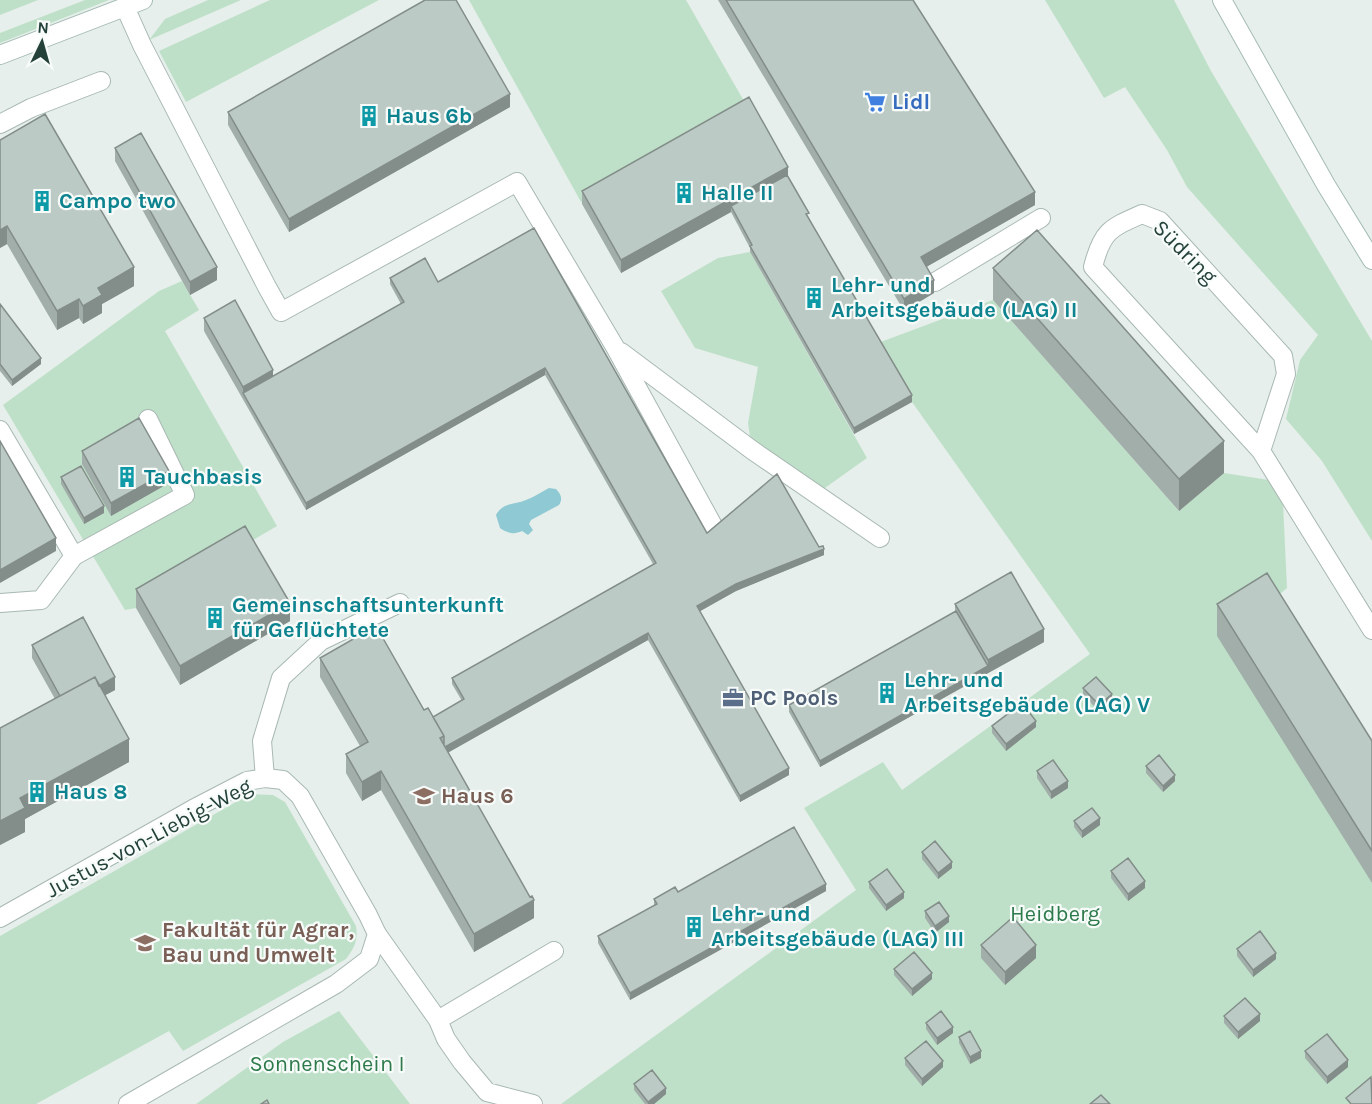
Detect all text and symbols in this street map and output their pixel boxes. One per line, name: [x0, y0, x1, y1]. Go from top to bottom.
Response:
north arrow: [12, 12, 72, 72]
text: N: [37, 18, 50, 38]
place label: Lidl: [892, 89, 930, 115]
supermarket icon: Lidl: [863, 90, 887, 114]
place label: Haus 6b: [386, 103, 472, 129]
building icon: Haus 6b: [357, 104, 381, 128]
place label: Halle II: [701, 180, 773, 206]
building icon: Halle II: [672, 181, 696, 205]
place label: Campo two: [59, 188, 176, 214]
building icon: Campo two: [30, 189, 54, 213]
street label: Südring: [1148, 215, 1223, 290]
place label: Lehr- und Arbeitsgebäude (LAG) II: [831, 272, 1078, 323]
building icon: Lehr- und Arbeitsgebäude (LAG) II: [802, 286, 826, 310]
place label: Tauchbasis: [144, 464, 262, 490]
building icon: Tauchbasis: [115, 465, 139, 489]
place label: Gemeinschaftsunterkunft für Geflüchtete: [232, 592, 504, 643]
building icon: Gemeinschaftsunterkunft für Geflüchtete: [203, 606, 227, 630]
place label: Lehr- und Arbeitsgebäude (LAG) V: [904, 667, 1150, 718]
building icon: Lehr- und Arbeitsgebäude (LAG) V: [875, 681, 899, 705]
place label: PC Pools: [750, 685, 838, 711]
office icon: PC Pools: [721, 686, 745, 710]
street label: Justus-von-Liebig-Weg: [42, 772, 257, 903]
place label: Haus 8: [54, 779, 128, 805]
building icon: Haus 8: [25, 780, 49, 804]
place label: Haus 6: [441, 783, 514, 809]
school or university icon: Haus 6: [412, 784, 436, 808]
place label: Lehr- und Arbeitsgebäude (LAG) III: [711, 901, 964, 952]
park label: Heidberg: [1010, 901, 1101, 927]
building icon: Lehr- und Arbeitsgebäude (LAG) III: [682, 915, 706, 939]
place label: Fakultät für Agrar, Bau und Umwelt: [162, 917, 354, 968]
school or university icon: Fakultät für Agrar, Bau und Umwelt: [133, 931, 157, 955]
park label: Sonnenschein I: [249, 1051, 405, 1077]

